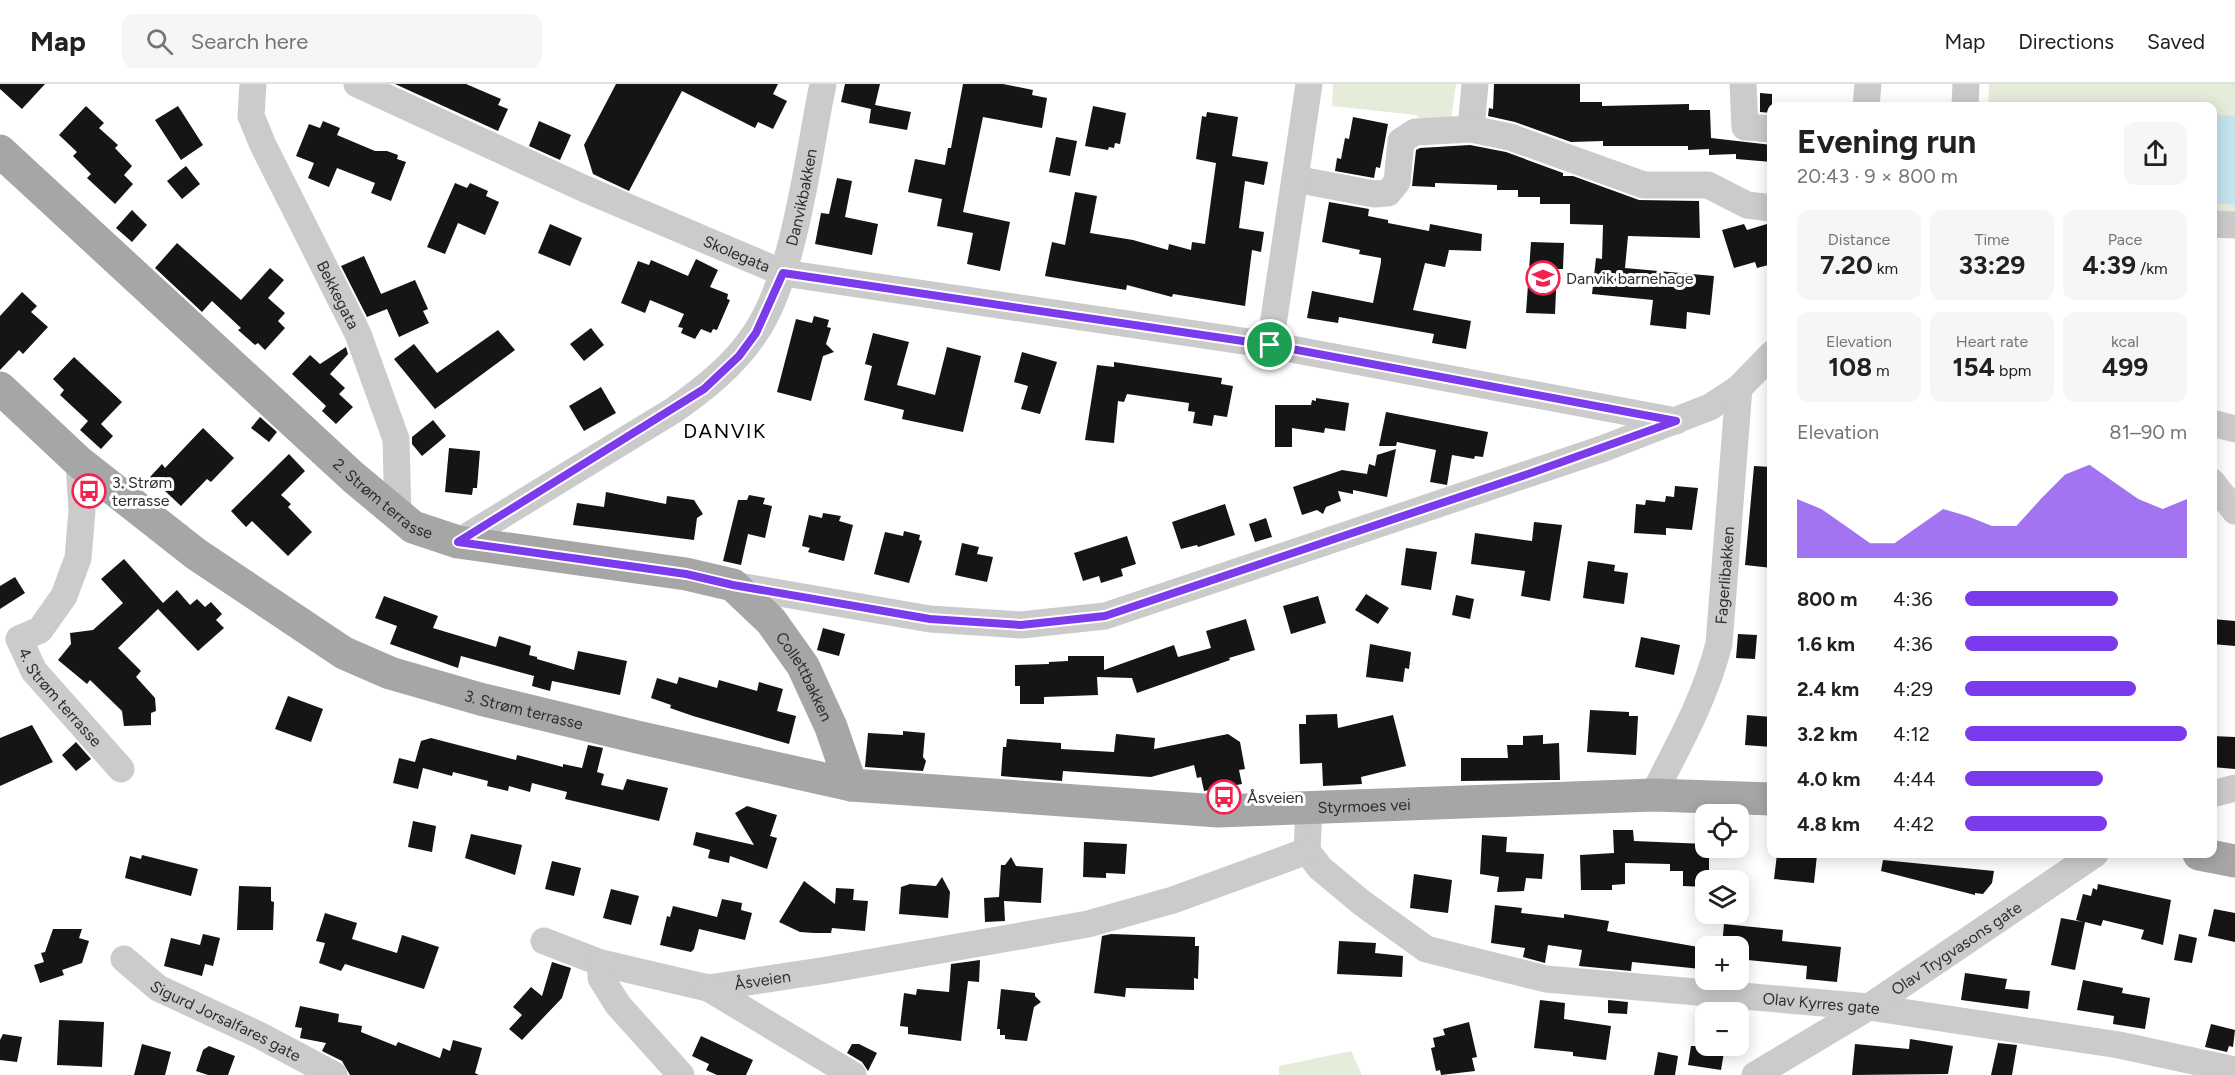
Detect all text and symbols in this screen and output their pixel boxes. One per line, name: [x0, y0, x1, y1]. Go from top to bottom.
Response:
search box: [122, 14, 542, 68]
text: Map: [30, 24, 86, 58]
icon: search: [143, 25, 176, 58]
text: Search here: [191, 28, 308, 55]
text: Map: [1944, 29, 1985, 54]
text: Directions: [2018, 29, 2114, 54]
text: Saved: [2147, 29, 2205, 54]
text: Evening run: [1797, 122, 1976, 161]
button: share: [2124, 122, 2187, 185]
street label: Danvikbakken: [782, 147, 820, 248]
text: 20:43 · 9 × 800 m: [1797, 164, 1958, 188]
text: Distance: [1828, 230, 1890, 249]
text: Time: [1975, 230, 2009, 249]
text: Pace: [2108, 230, 2142, 249]
street label: Skolegata: [701, 231, 773, 276]
text: 7.20: [1820, 249, 1873, 281]
text: 33:29: [1959, 249, 2025, 281]
text: 4:39: [2082, 249, 2136, 281]
street label: Bekkegata: [313, 257, 363, 332]
text: km: [1873, 259, 1898, 278]
text: /km: [2136, 259, 2168, 278]
school or university icon: Danvik barnehage: [1525, 260, 1561, 296]
place label: Danvik barnehage: [1566, 269, 1694, 288]
pin: [1244, 319, 1295, 370]
icon: arrive: [1253, 328, 1286, 361]
text: Elevation: [1826, 332, 1892, 351]
text: Heart rate: [1956, 332, 2028, 351]
text: kcal: [2111, 332, 2139, 351]
text: 108: [1828, 351, 1872, 383]
text: 154: [1953, 351, 1995, 383]
text: 499: [2102, 351, 2148, 383]
text: m: [1872, 361, 1890, 380]
text: bpm: [1995, 361, 2031, 380]
district label: DANVIK: [683, 419, 767, 443]
text: Elevation: [1797, 420, 1879, 444]
text: 81–90 m: [2109, 420, 2187, 444]
street label: 2. Strøm terrasse: [329, 454, 436, 543]
bus stop icon: 3. Strøm terrasse: [71, 473, 107, 509]
place label: 3. Strøm terrasse: [112, 473, 172, 510]
street label: Fagerlibakken: [1711, 526, 1738, 625]
text: 800 m: [1797, 587, 1857, 611]
text: 4:36: [1893, 587, 1933, 611]
street label: Collettbakken: [772, 628, 837, 724]
text: 1.6 km: [1797, 632, 1855, 656]
text: 4:36: [1893, 632, 1933, 656]
street label: 4. Strøm terrasse: [15, 644, 106, 751]
text: 2.4 km: [1797, 677, 1859, 701]
text: 4:29: [1893, 677, 1933, 701]
street label: 3. Strøm terrasse: [462, 685, 585, 733]
text: 3.2 km: [1797, 722, 1858, 746]
text: 4:12: [1893, 722, 1930, 746]
text: 4.0 km: [1797, 767, 1861, 791]
text: 4:44: [1893, 767, 1935, 791]
bus stop icon: Åsveien: [1206, 779, 1242, 815]
place label: Åsveien: [1247, 788, 1304, 807]
street label: Styrmoes vei: [1317, 794, 1411, 817]
map controls: [1695, 804, 1749, 1056]
button: locate: [1695, 804, 1749, 858]
text: 4.8 km: [1797, 812, 1860, 836]
text: 4:42: [1893, 812, 1934, 836]
button: layers: [1695, 870, 1749, 924]
street label: Olav Trygvasons gate: [1887, 897, 2025, 999]
button: +: [1695, 936, 1749, 990]
street label: Åsveien: [733, 966, 792, 993]
street label: Sigurd Jorsalfares gate: [146, 976, 305, 1065]
street label: Olav Kyrres gate: [1762, 988, 1882, 1018]
button: −: [1695, 1002, 1749, 1056]

